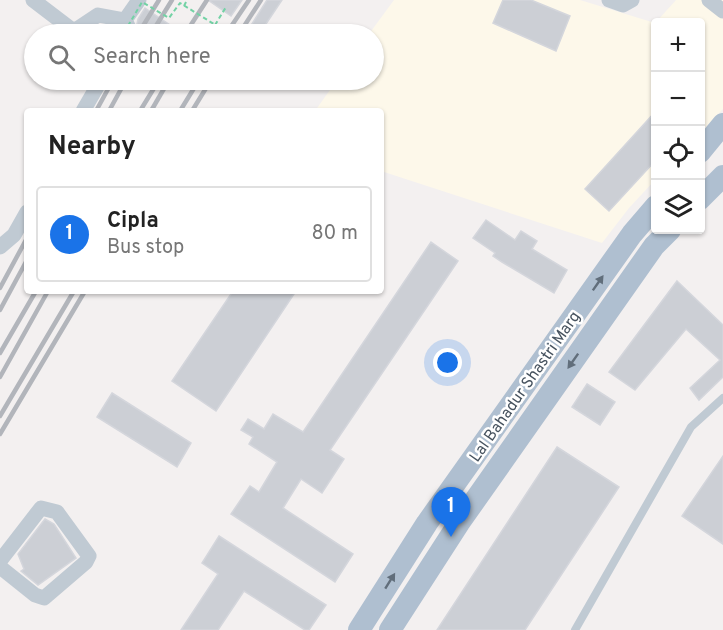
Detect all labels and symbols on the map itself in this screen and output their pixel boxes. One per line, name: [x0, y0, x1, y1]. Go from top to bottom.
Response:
one-way arrow: [591, 275, 603, 290]
street label: Lal Bahadur Shastri Marg: [466, 308, 585, 467]
your location: [433, 348, 462, 377]
one-way arrow: [567, 352, 579, 368]
pin: 1: [432, 488, 470, 537]
one-way arrow: [385, 573, 396, 589]

